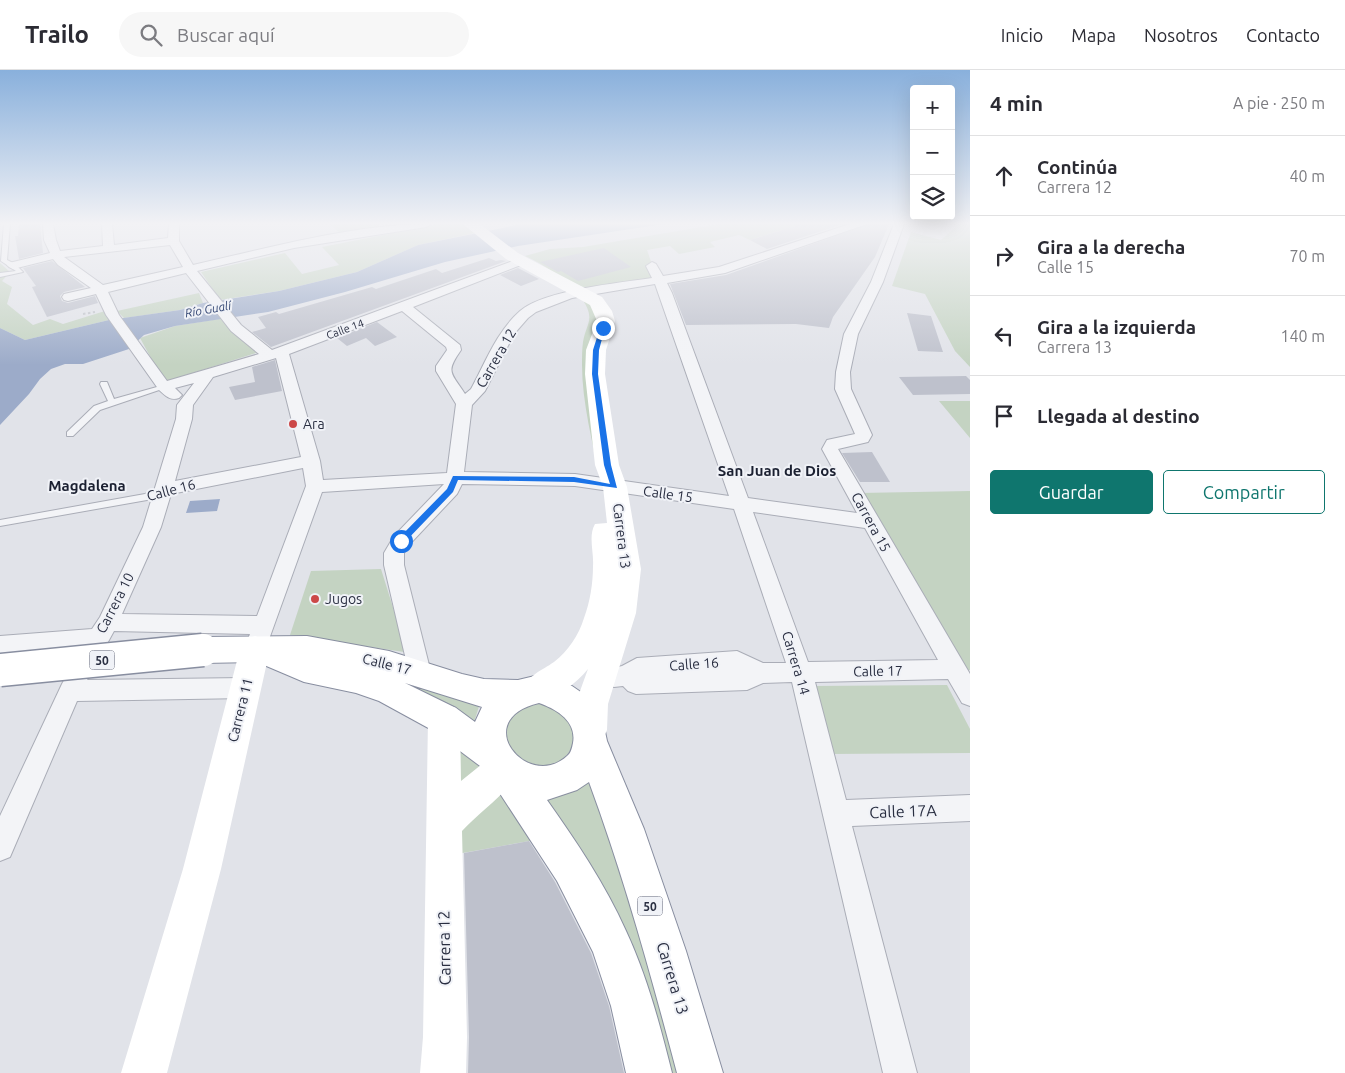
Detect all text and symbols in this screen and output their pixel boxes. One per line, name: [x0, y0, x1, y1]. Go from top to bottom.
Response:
search box: [119, 12, 469, 57]
text: Trailo: [25, 21, 89, 48]
icon: search: [137, 21, 165, 49]
text: Buscar aquí: [177, 24, 275, 46]
text: Inicio: [1001, 25, 1043, 45]
text: Mapa: [1071, 25, 1116, 45]
text: Nosotros: [1144, 25, 1218, 45]
text: Contacto: [1246, 25, 1320, 45]
map controls: [910, 85, 955, 220]
button: +: [910, 85, 955, 130]
text: 4 min: [990, 91, 1043, 115]
text: A pie · 250 m: [1233, 94, 1325, 112]
button: −: [910, 130, 955, 175]
text: Continúa: [1037, 156, 1118, 178]
icon: ahead: [990, 162, 1018, 190]
text: 40 m: [1289, 167, 1325, 185]
button: layers: [910, 175, 955, 220]
text: Carrera 12: [1037, 178, 1112, 196]
text: Gira a la derecha: [1037, 236, 1185, 258]
icon: right: [990, 242, 1018, 270]
text: 70 m: [1289, 247, 1325, 265]
text: Calle 15: [1037, 258, 1094, 276]
water label: Río Gualí: [184, 298, 234, 319]
text: Gira a la izquierda: [1037, 316, 1196, 338]
street label: Calle 14: [325, 317, 365, 341]
route end: [592, 317, 615, 340]
icon: left: [990, 322, 1018, 350]
street label: Carrera 12: [473, 326, 519, 390]
text: 140 m: [1280, 327, 1325, 345]
text: Carrera 13: [1037, 338, 1112, 356]
icon: arrive: [990, 402, 1018, 430]
text: Llegada al destino: [1037, 405, 1200, 427]
place label: Ara: [303, 416, 325, 432]
marker: Ara: [287, 418, 299, 430]
district label: San Juan de Dios: [718, 462, 836, 479]
button: Guardar: [990, 470, 1153, 514]
button: Compartir: [1163, 470, 1325, 514]
street label: Calle 16: [145, 476, 197, 504]
district label: Magdalena: [48, 477, 126, 494]
street label: Calle 15: [642, 483, 694, 505]
street label: Carrera 15: [848, 489, 894, 555]
street label: Carrera 13: [610, 502, 634, 570]
route start: [390, 530, 413, 553]
street label: Carrera 10: [93, 570, 137, 636]
place label: Jugos: [325, 591, 362, 607]
marker: Jugos: [309, 593, 321, 605]
street label: Carrera 14: [779, 629, 813, 697]
road number: 50: [90, 650, 114, 670]
street label: Calle 17: [361, 650, 413, 678]
street label: Calle 16: [669, 654, 720, 674]
street label: Calle 17: [853, 663, 903, 679]
street label: Carrera 11: [224, 676, 256, 744]
street label: Calle 17A: [869, 801, 938, 821]
road number: 50: [638, 896, 662, 916]
street label: Carrera 12: [434, 910, 454, 986]
street label: Carrera 13: [653, 940, 693, 1016]

